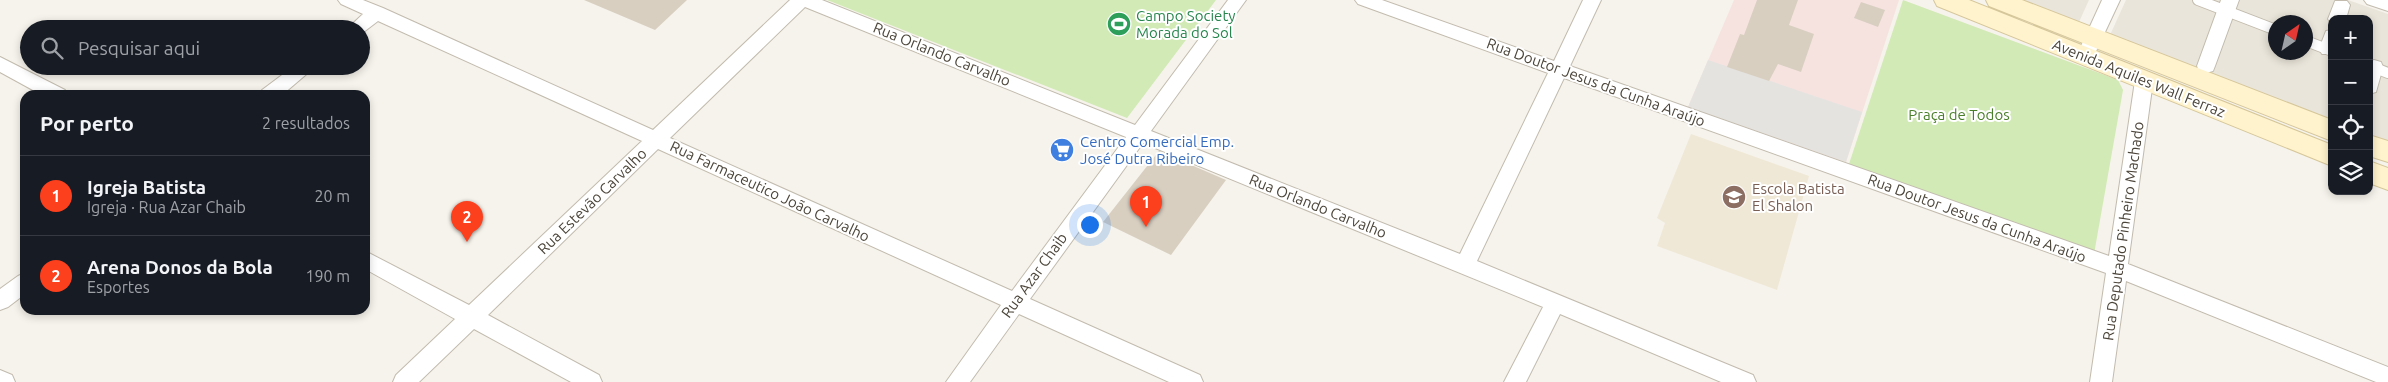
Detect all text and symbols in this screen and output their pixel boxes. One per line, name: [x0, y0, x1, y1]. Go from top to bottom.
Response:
place label: Campo Society Morada do Sol: [1136, 7, 1236, 41]
sports icon: Campo Society Morada do Sol: [1106, 11, 1132, 37]
north arrow: [2268, 15, 2313, 60]
map controls: [2328, 15, 2373, 195]
button: +: [2328, 15, 2373, 60]
street label: Rua Orlando Carvalho: [871, 19, 1013, 89]
search box: [20, 20, 370, 75]
icon: search: [38, 34, 66, 62]
street label: Rua Doutor Jesus da Cunha Araújo: [1484, 34, 1708, 130]
street label: Avenida Aquiles Wall Ferraz: [2050, 35, 2228, 121]
text: Pesquisar aqui: [78, 37, 200, 59]
button: −: [2328, 60, 2373, 105]
button: locate: [2328, 105, 2373, 150]
park label: Praça de Todos: [1908, 106, 2010, 123]
text: Por perto: [40, 111, 134, 135]
text: 2 resultados: [262, 114, 350, 132]
street label: Rua Deputado Pinheiro Machado: [2099, 120, 2147, 342]
place label: Centro Comercial Emp. José Dutra Ribeiro: [1080, 133, 1234, 167]
street label: Rua Farmaceutico João Carvalho: [668, 137, 872, 245]
supermarket icon: Centro Comercial Emp. José Dutra Ribeiro: [1049, 137, 1075, 163]
street label: Rua Estevão Carvalho: [534, 145, 650, 257]
button: layers: [2328, 150, 2373, 195]
street label: Rua Doutor Jesus da Cunha Araújo: [1865, 170, 2089, 266]
street label: Rua Orlando Carvalho: [1247, 171, 1389, 241]
text: Igreja Batista: [87, 176, 206, 198]
place label: Escola Batista El Shalon: [1752, 180, 1845, 214]
school or university icon: Escola Batista El Shalon: [1721, 184, 1747, 210]
pin: 1: [1130, 186, 1162, 227]
text: 1: [51, 187, 61, 205]
text: 20 m: [314, 187, 350, 205]
text: Igreja · Rua Azar Chaib: [87, 198, 246, 216]
pin: 2: [451, 201, 483, 242]
your location: [1077, 212, 1103, 238]
street label: Rua Azar Chaib: [998, 229, 1070, 321]
text: Arena Donos da Bola: [87, 256, 273, 278]
text: 2: [51, 267, 61, 285]
text: 190 m: [305, 267, 350, 285]
text: Esportes: [87, 278, 150, 296]

